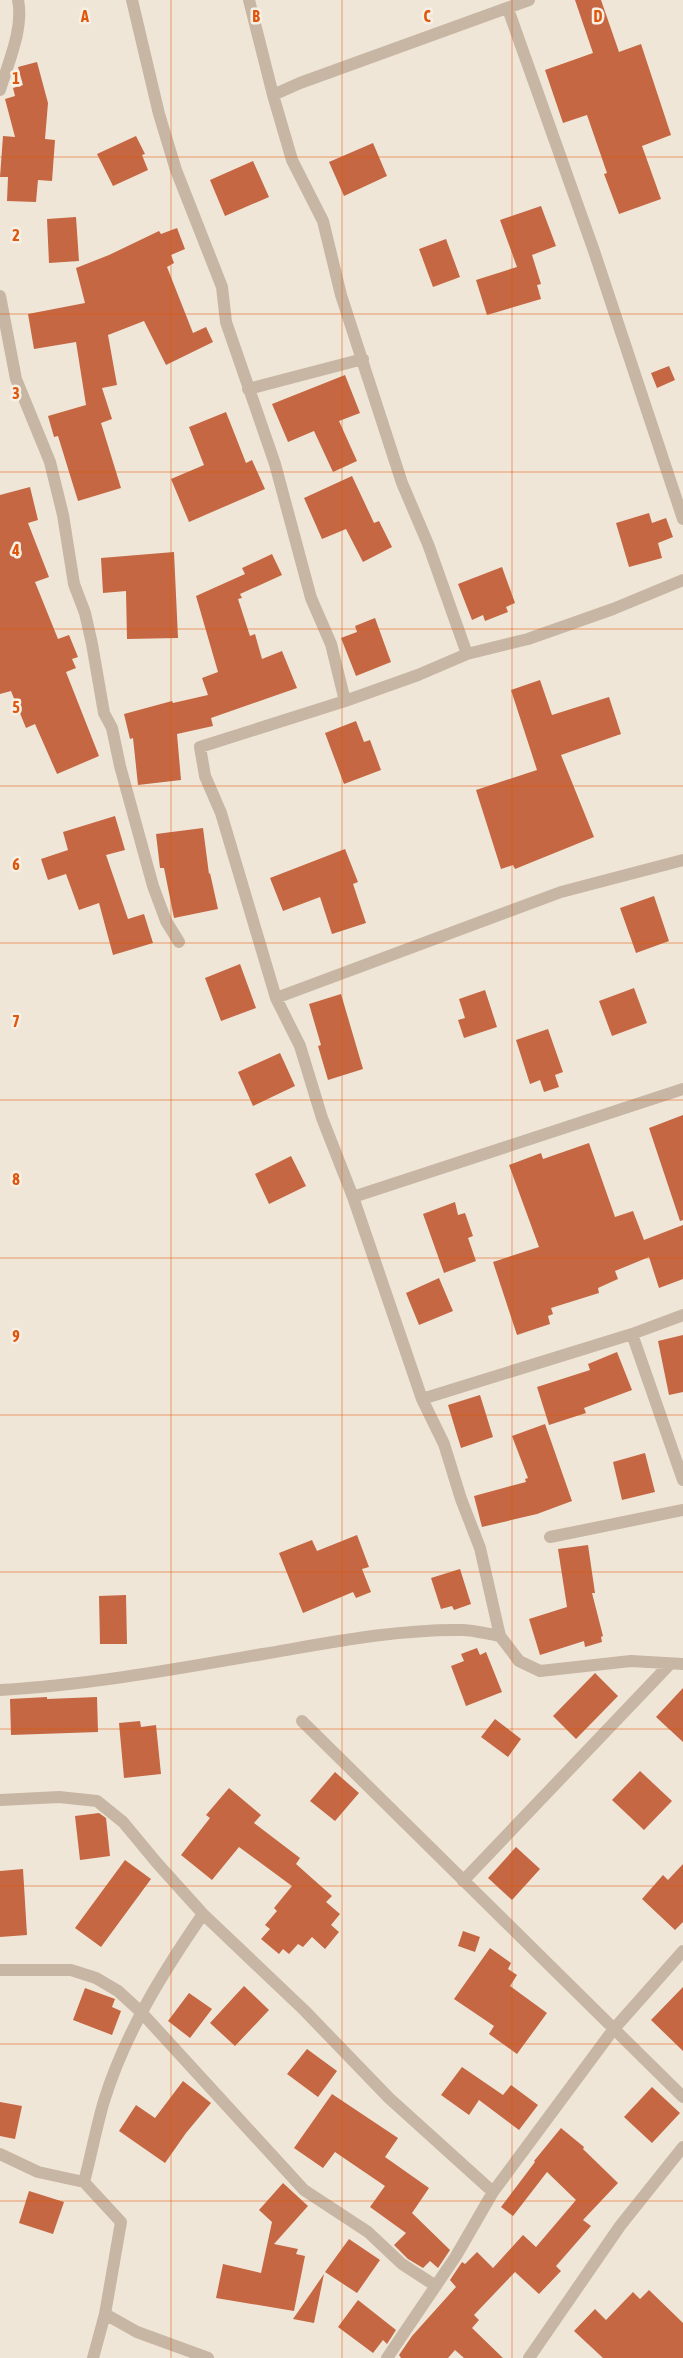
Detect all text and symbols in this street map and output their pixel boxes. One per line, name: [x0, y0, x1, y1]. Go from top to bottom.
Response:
text: A: [80, 7, 89, 25]
text: B: [252, 7, 260, 25]
text: C: [423, 7, 431, 25]
text: D: [594, 7, 603, 25]
text: 1: [12, 69, 20, 87]
text: 2: [12, 226, 20, 244]
text: 3: [12, 384, 20, 402]
text: 4: [11, 541, 20, 559]
text: 5: [12, 698, 20, 716]
text: 6: [12, 855, 20, 873]
text: 7: [12, 1012, 20, 1030]
text: 8: [12, 1170, 20, 1188]
text: 9: [12, 1327, 20, 1345]

